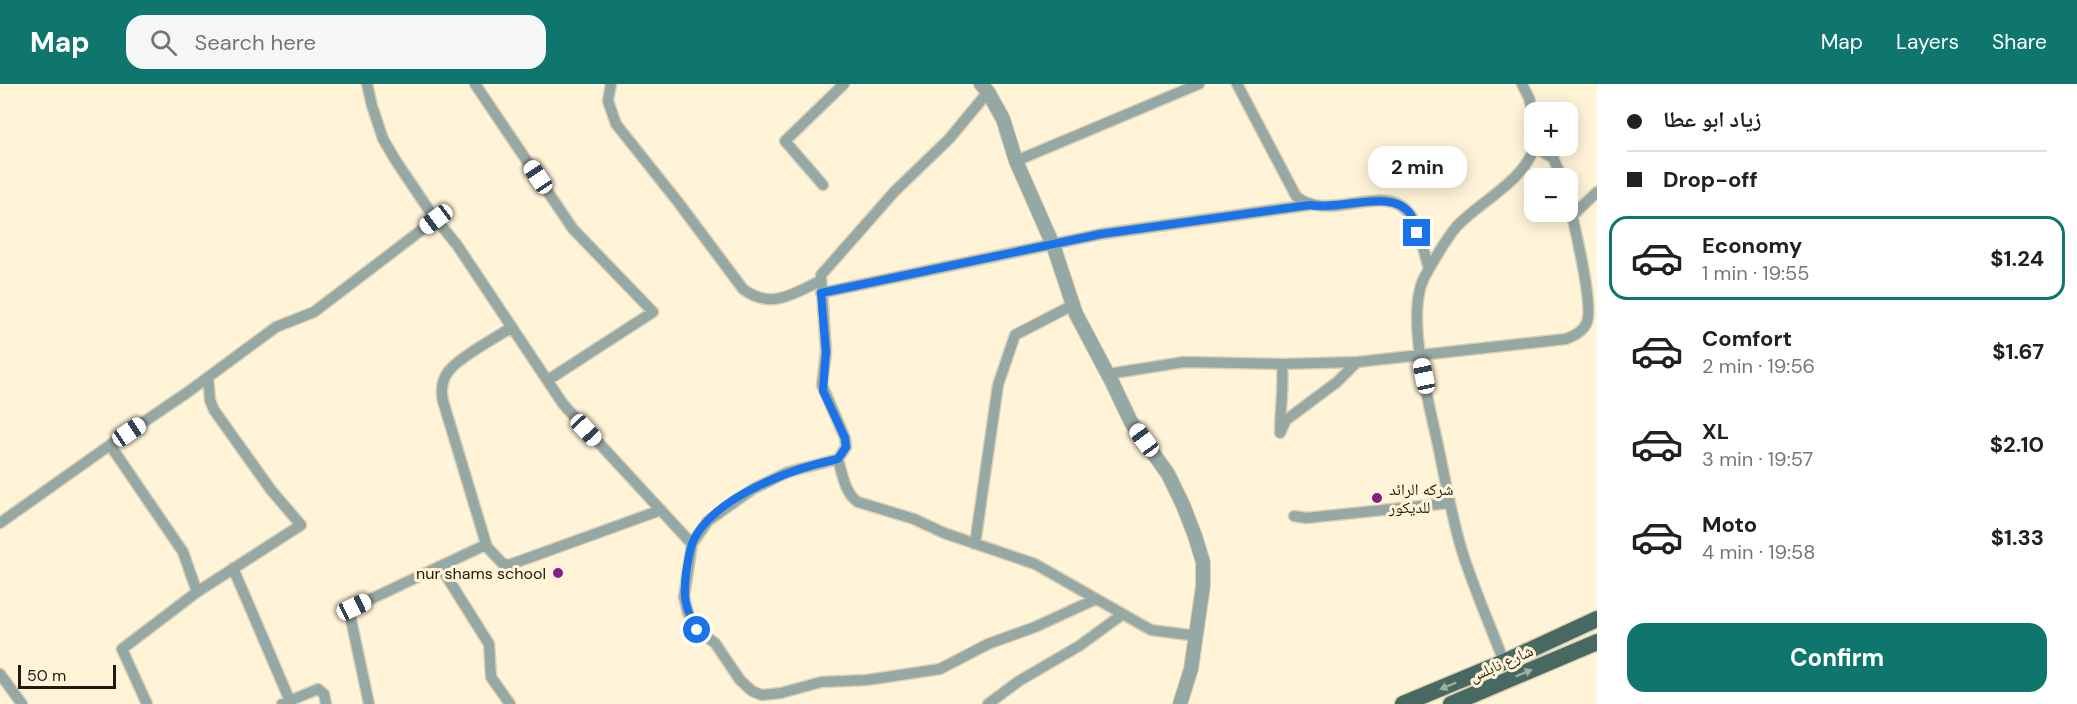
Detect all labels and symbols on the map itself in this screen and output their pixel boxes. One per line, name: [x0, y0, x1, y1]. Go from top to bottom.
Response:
callout: 2 min: [1368, 146, 1466, 188]
car: [520, 157, 556, 197]
car: [416, 201, 456, 237]
route end: [1403, 219, 1430, 246]
car: [1411, 357, 1437, 395]
car: [567, 411, 605, 449]
car: [109, 414, 149, 450]
car: [1126, 420, 1162, 460]
place label: شركه الرائد للديكور: [1388, 479, 1454, 518]
marker: شركه الرائد للديكور: [1370, 491, 1384, 505]
place label: nur shams school: [416, 563, 546, 584]
marker: nur shams school: [551, 566, 565, 580]
car: [334, 591, 374, 623]
route start: [683, 616, 710, 643]
street label: شارع نابلس: [1466, 640, 1536, 687]
scale bar: [18, 662, 116, 690]
one-way arrow: [1515, 668, 1533, 678]
one-way arrow: [1439, 681, 1456, 690]

